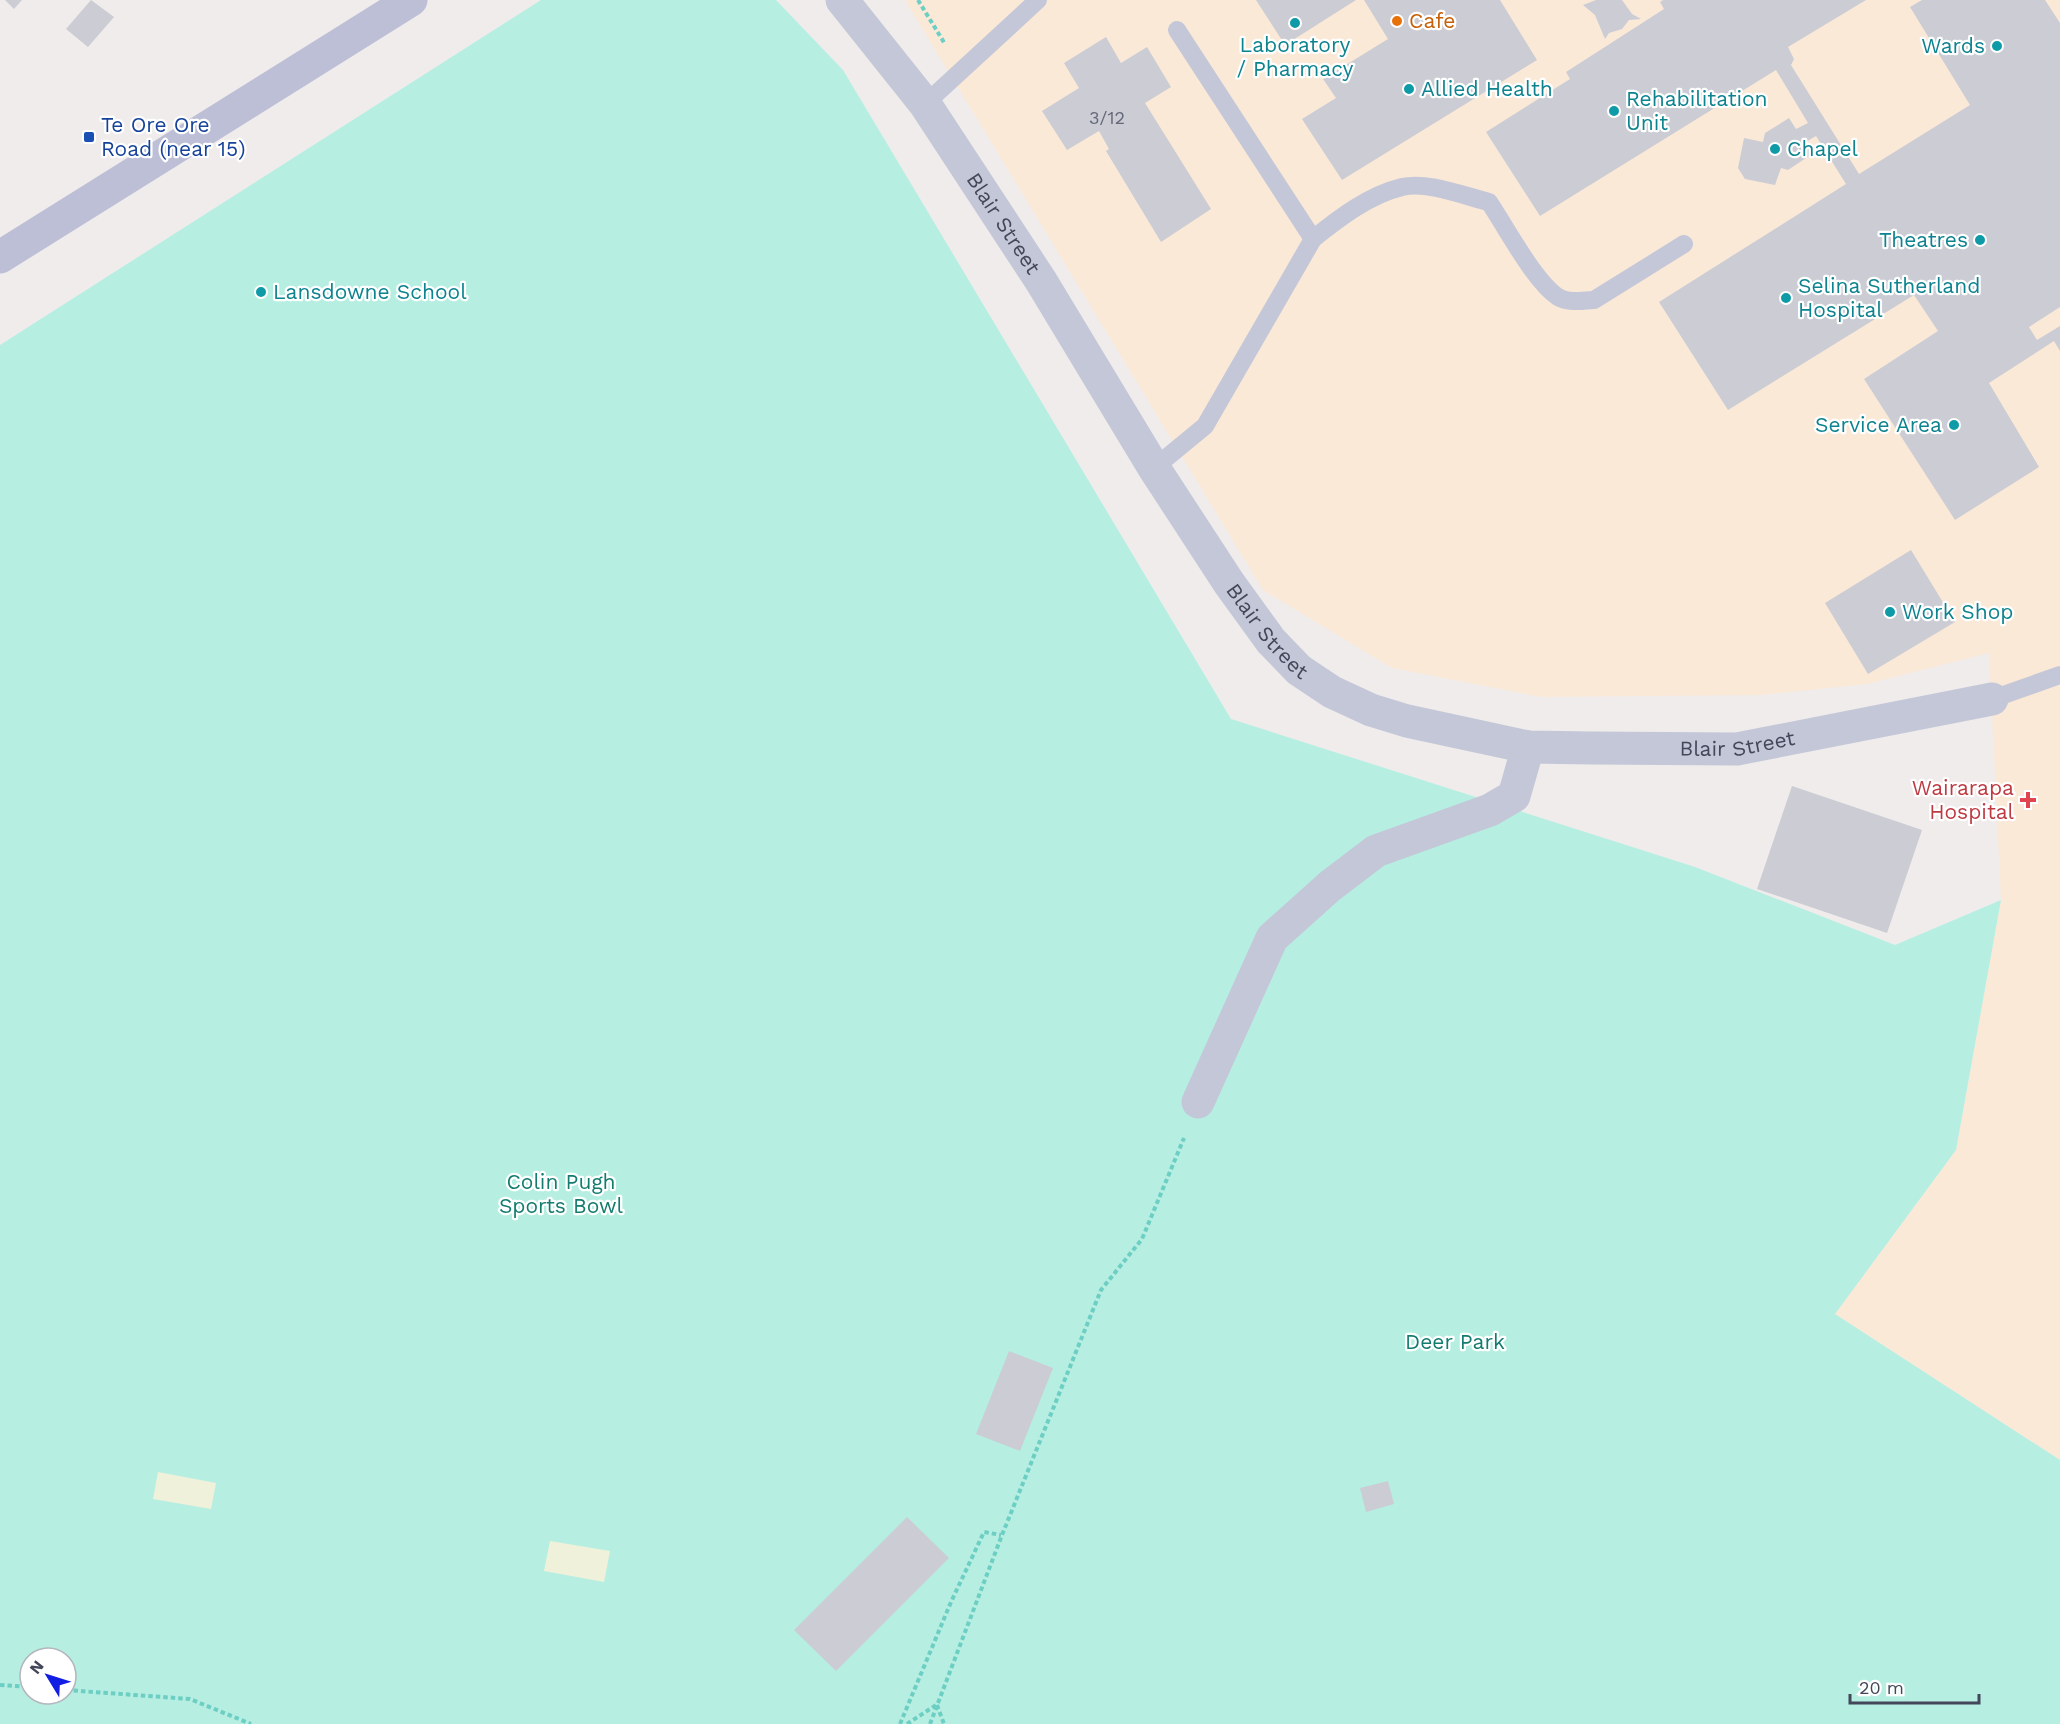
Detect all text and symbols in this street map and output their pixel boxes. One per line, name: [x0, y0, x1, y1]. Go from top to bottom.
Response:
place label: Cafe: [1409, 8, 1455, 33]
marker: Cafe: [1390, 14, 1404, 28]
marker: Laboratory / Pharmacy: [1288, 16, 1302, 30]
place label: Laboratory / Pharmacy: [1237, 32, 1354, 81]
place label: Wards: [1921, 33, 1985, 58]
marker: Wards: [1990, 39, 2004, 53]
place label: Allied Health: [1421, 76, 1553, 101]
marker: Allied Health: [1402, 82, 1416, 96]
place label: Rehabilitation Unit: [1626, 86, 1768, 135]
marker: Rehabilitation Unit: [1607, 104, 1621, 118]
house number: 3/12: [1089, 107, 1125, 128]
place label: Te Ore Ore Road (near 15): [101, 112, 246, 161]
marker: Te Ore Ore Road (near 15): [82, 130, 96, 144]
place label: Chapel: [1787, 136, 1859, 161]
marker: Chapel: [1768, 142, 1782, 156]
street label: Blair Street: [961, 168, 1046, 279]
place label: Theatres: [1879, 227, 1968, 252]
marker: Theatres: [1973, 233, 1987, 247]
place label: Selina Sutherland Hospital: [1798, 273, 1980, 322]
place label: Lansdowne School: [273, 279, 467, 304]
marker: Lansdowne School: [254, 285, 268, 299]
marker: Selina Sutherland Hospital: [1779, 291, 1793, 305]
place label: Service Area: [1815, 412, 1942, 437]
marker: Service Area: [1947, 418, 1961, 432]
street label: Blair Street: [1221, 578, 1313, 684]
place label: Work Shop: [1902, 599, 2013, 624]
marker: Work Shop: [1883, 605, 1897, 619]
street label: Blair Street: [1679, 725, 1797, 762]
place label: Wairarapa Hospital: [1912, 775, 2015, 824]
marker: Wairarapa Hospital: [2019, 791, 2037, 809]
park label: Colin Pugh Sports Bowl: [499, 1169, 624, 1218]
park label: Deer Park: [1405, 1329, 1505, 1354]
north arrow: [18, 1646, 78, 1706]
text: N: [25, 1657, 48, 1678]
scale bar: [1850, 1667, 1979, 1705]
text: 20 m: [1859, 1677, 1904, 1698]

